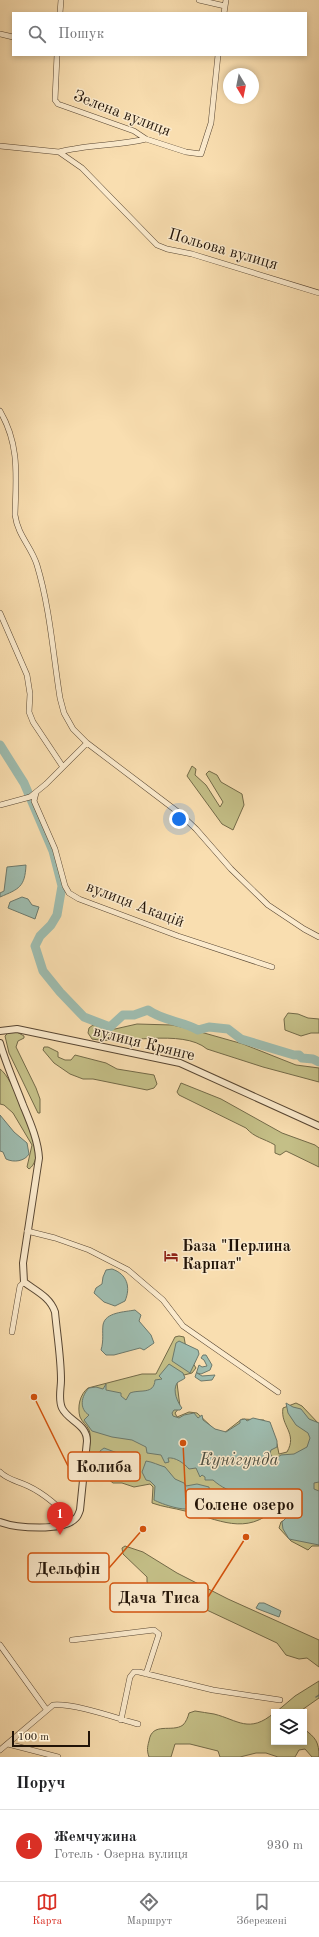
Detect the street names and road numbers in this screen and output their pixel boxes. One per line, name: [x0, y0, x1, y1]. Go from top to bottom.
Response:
street label: Зелена вулиця: [71, 88, 173, 140]
street label: Польова вулиця: [166, 227, 280, 273]
street label: вулиця Акацій: [84, 879, 186, 931]
street label: вулиця Крянге: [92, 1024, 196, 1064]

